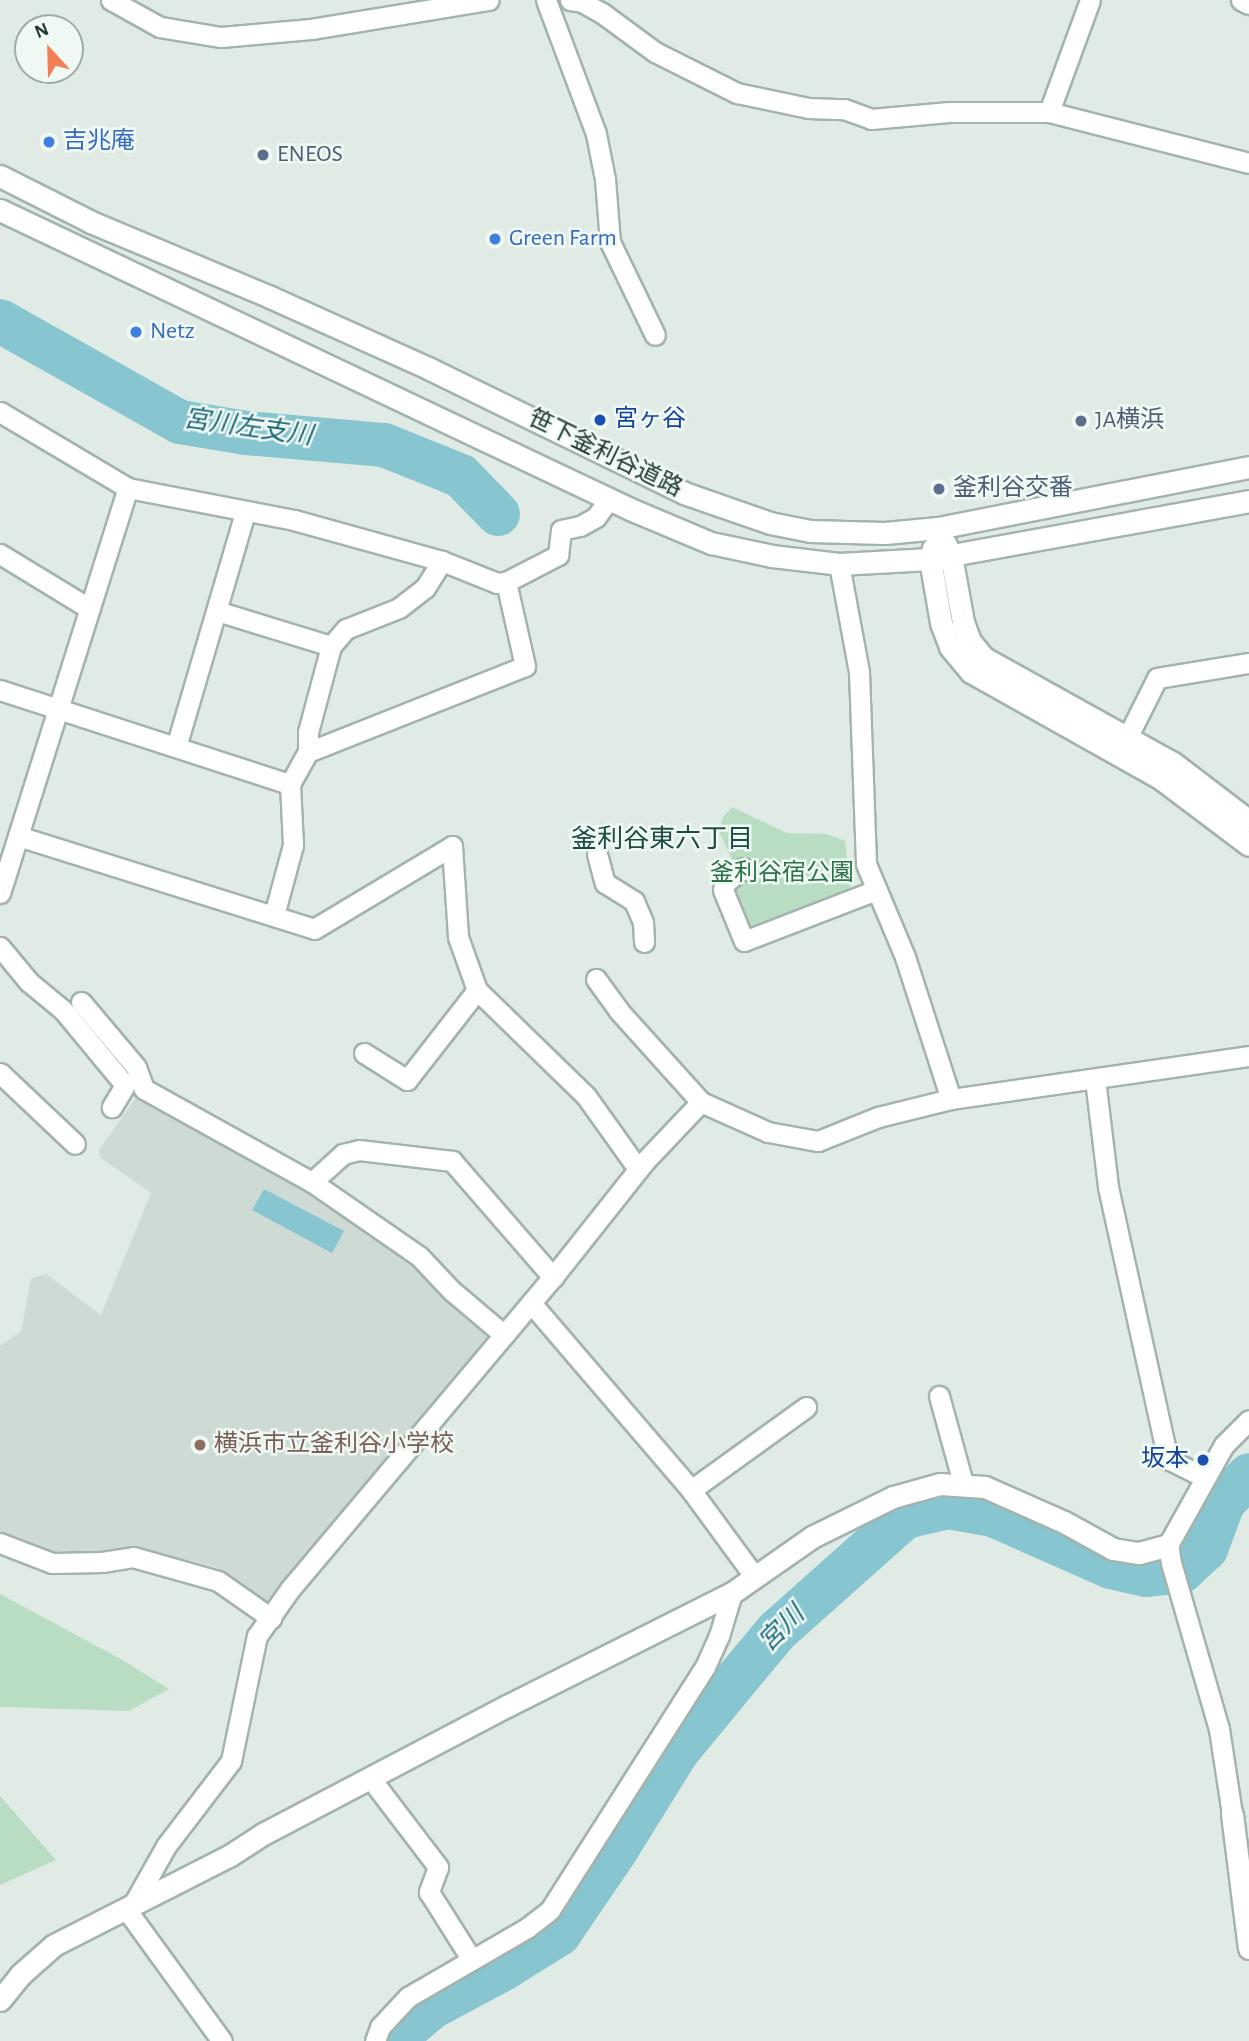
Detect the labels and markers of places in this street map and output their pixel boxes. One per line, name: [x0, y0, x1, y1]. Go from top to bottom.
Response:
place label: 吉兆庵: [63, 128, 135, 156]
marker: 吉兆庵: [41, 134, 57, 150]
place label: ENEOS: [277, 141, 343, 169]
marker: ENEOS: [255, 147, 271, 163]
place label: Green Farm: [509, 225, 617, 253]
marker: Green Farm: [487, 231, 503, 247]
place label: Netz: [150, 318, 195, 346]
marker: Netz: [128, 324, 144, 340]
place label: 宮ヶ谷: [614, 406, 686, 434]
place label: JA横浜: [1095, 407, 1164, 435]
marker: 宮ヶ谷: [592, 412, 608, 428]
marker: JA横浜: [1073, 413, 1089, 429]
place label: 釜利谷交番: [953, 475, 1073, 503]
marker: 釜利谷交番: [931, 481, 947, 497]
place label: 横浜市立釜利谷小学校: [214, 1431, 454, 1459]
marker: 横浜市立釜利谷小学校: [192, 1437, 208, 1453]
place label: 坂本: [1141, 1446, 1189, 1474]
marker: 坂本: [1195, 1452, 1211, 1468]

